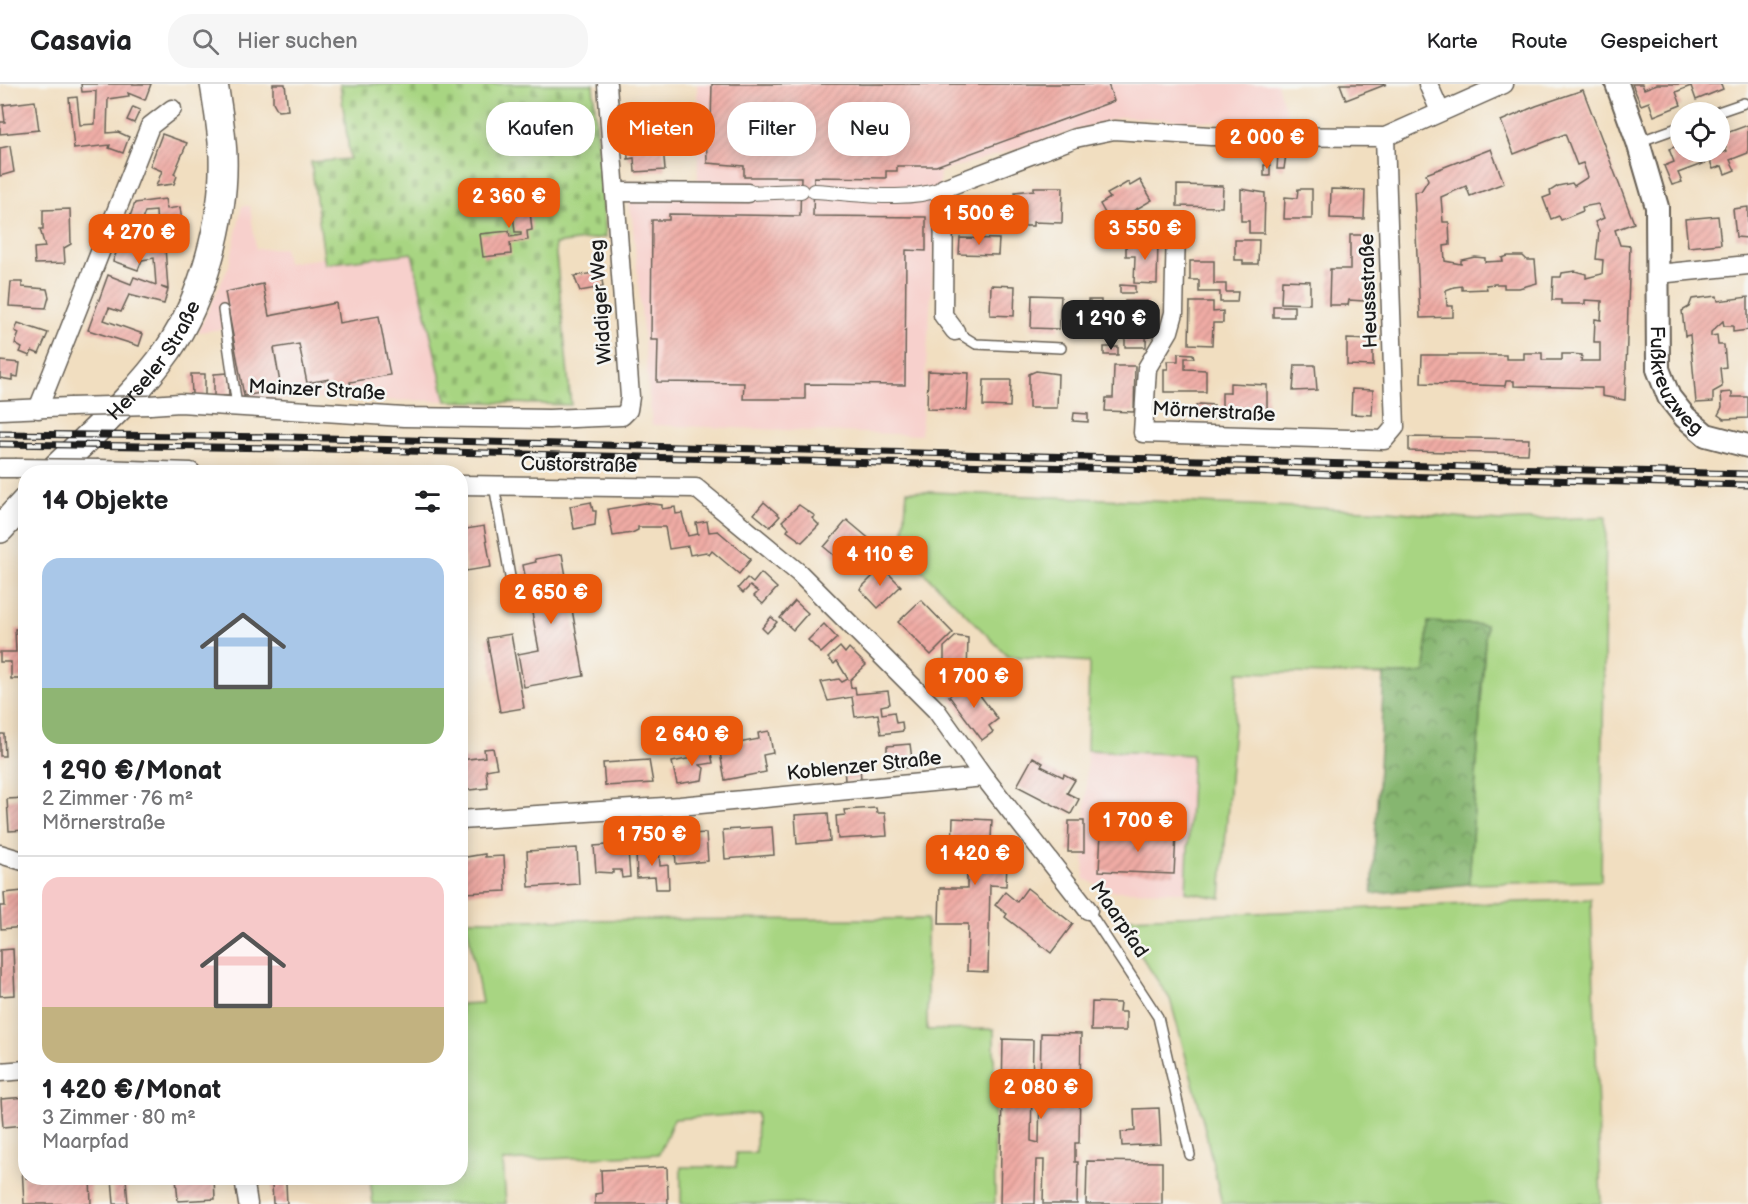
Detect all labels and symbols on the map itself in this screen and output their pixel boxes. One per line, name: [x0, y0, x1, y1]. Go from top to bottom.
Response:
pin: 2 000 €: [1212, 119, 1322, 170]
pin: 2 360 €: [454, 178, 564, 229]
pin: 1 500 €: [924, 195, 1034, 246]
pin: 3 550 €: [1090, 210, 1200, 261]
pin: 4 270 €: [84, 214, 194, 265]
street label: Heussstraße: [1355, 233, 1383, 349]
street label: Widdiger Weg: [585, 239, 617, 365]
street label: Herseler Straße: [102, 297, 206, 426]
pin: 1 290 €: [1056, 300, 1166, 351]
street label: Fußkreuzweg: [1645, 326, 1708, 440]
street label: Mainzer Straße: [248, 374, 386, 406]
street label: Mörnerstraße: [1152, 397, 1276, 427]
street label: Custorstraße: [520, 452, 638, 478]
pin: 4 110 €: [825, 536, 935, 587]
pin: 2 650 €: [496, 574, 606, 625]
pin: 1 700 €: [919, 658, 1029, 709]
pin: 2 640 €: [637, 716, 747, 767]
street label: Koblenzer Straße: [786, 746, 943, 786]
pin: 1 700 €: [1083, 802, 1193, 853]
pin: 1 750 €: [597, 816, 707, 867]
pin: 1 420 €: [920, 835, 1030, 886]
street label: Maarpfad: [1085, 877, 1153, 962]
pin: 2 080 €: [986, 1069, 1096, 1120]

